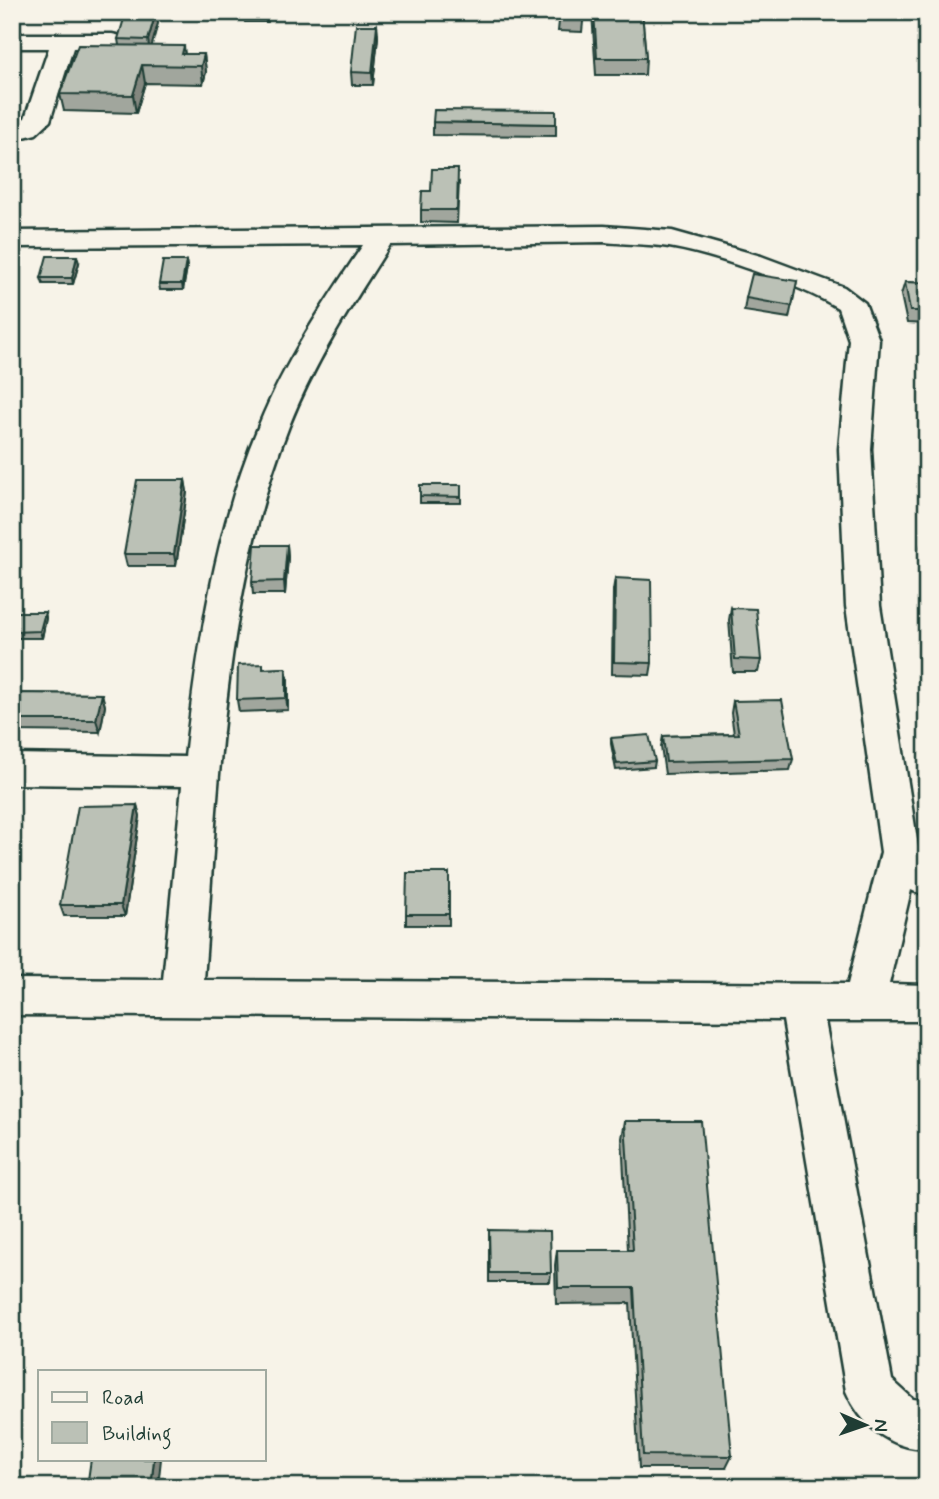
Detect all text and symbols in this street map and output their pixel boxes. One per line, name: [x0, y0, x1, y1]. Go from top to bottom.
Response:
legend: [38, 1370, 266, 1460]
text: Road: [102, 1384, 144, 1412]
north arrow: [830, 1390, 900, 1460]
text: N: [868, 1419, 893, 1432]
text: Building: [102, 1420, 172, 1450]

